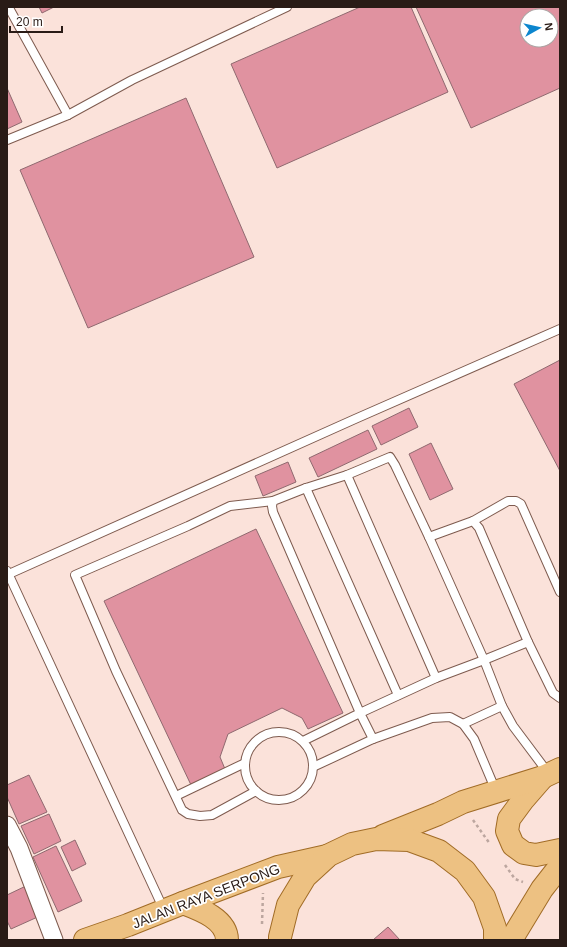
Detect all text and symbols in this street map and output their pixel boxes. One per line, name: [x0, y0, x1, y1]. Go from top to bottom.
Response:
scale bar: [10, 8, 62, 34]
north arrow: [519, 8, 559, 48]
text: 20 m: [16, 15, 43, 29]
text: N: [542, 22, 555, 31]
street label: JALAN RAYA SERPONG: [130, 860, 282, 932]

